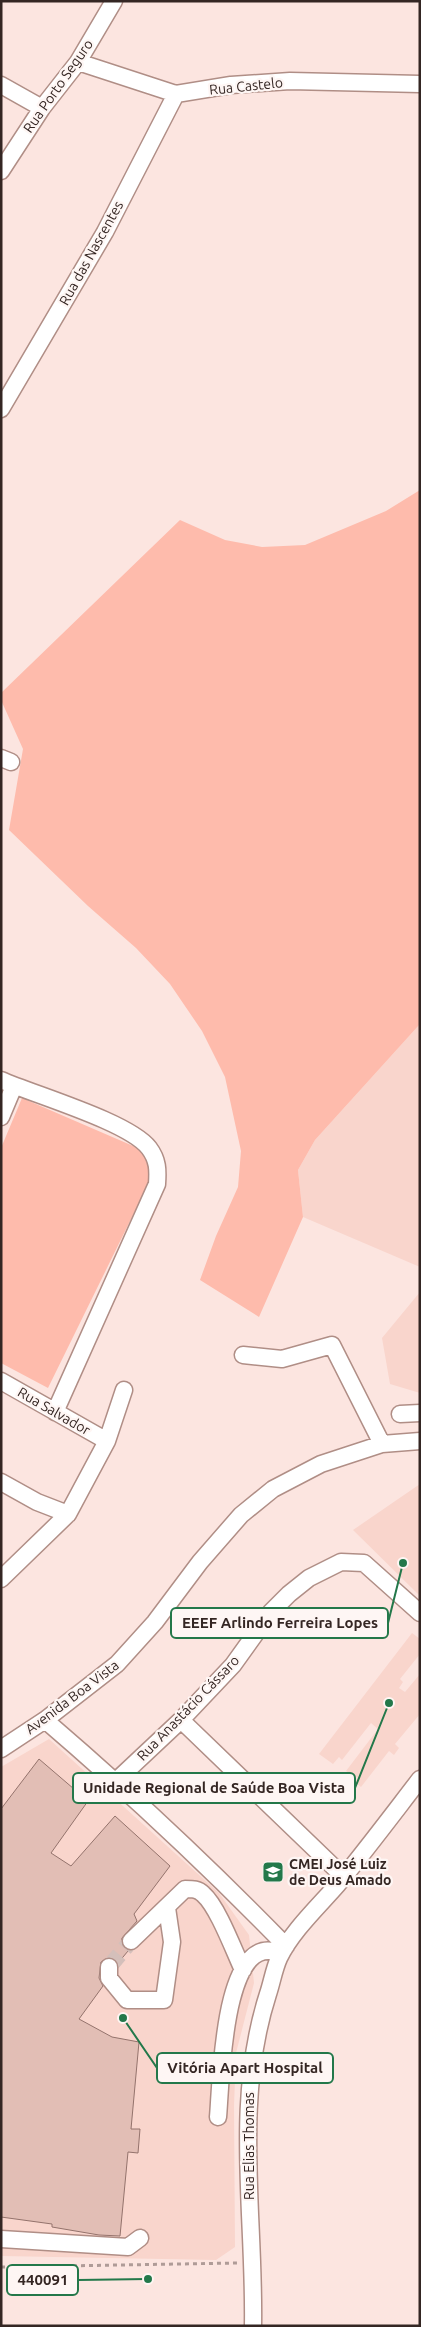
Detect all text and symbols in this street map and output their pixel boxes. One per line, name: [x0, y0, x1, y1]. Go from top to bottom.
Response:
street label: Rua Porto Seguro: [20, 36, 96, 136]
street label: Rua Castelo: [208, 74, 284, 98]
street label: Rua das Nascentes: [56, 198, 126, 308]
street label: Rua Salvador: [15, 1384, 94, 1439]
callout: EEEF Arlindo Ferreira Lopes: [171, 1608, 388, 1638]
text: EEEF Arlindo Ferreira Lopes: [182, 1614, 378, 1631]
street label: Rua Anastácio Cássaro: [134, 1652, 242, 1764]
street label: Avenida Boa Vista: [22, 1657, 122, 1737]
callout: Unidade Regional de Saúde Boa Vista: [73, 1773, 355, 1803]
text: Unidade Regional de Saúde Boa Vista: [83, 1779, 345, 1796]
place label: CMEI José Luiz de Deus Amado: [289, 1856, 391, 1888]
school or university icon: CMEI José Luiz de Deus Amado: [261, 1860, 285, 1884]
callout: Vitória Apart Hospital: [157, 2053, 333, 2083]
text: Vitória Apart Hospital: [167, 2059, 323, 2076]
street label: Rua Elias Thomas: [241, 2092, 257, 2200]
callout: 440091: [7, 2265, 78, 2295]
text: 440091: [18, 2271, 68, 2288]

